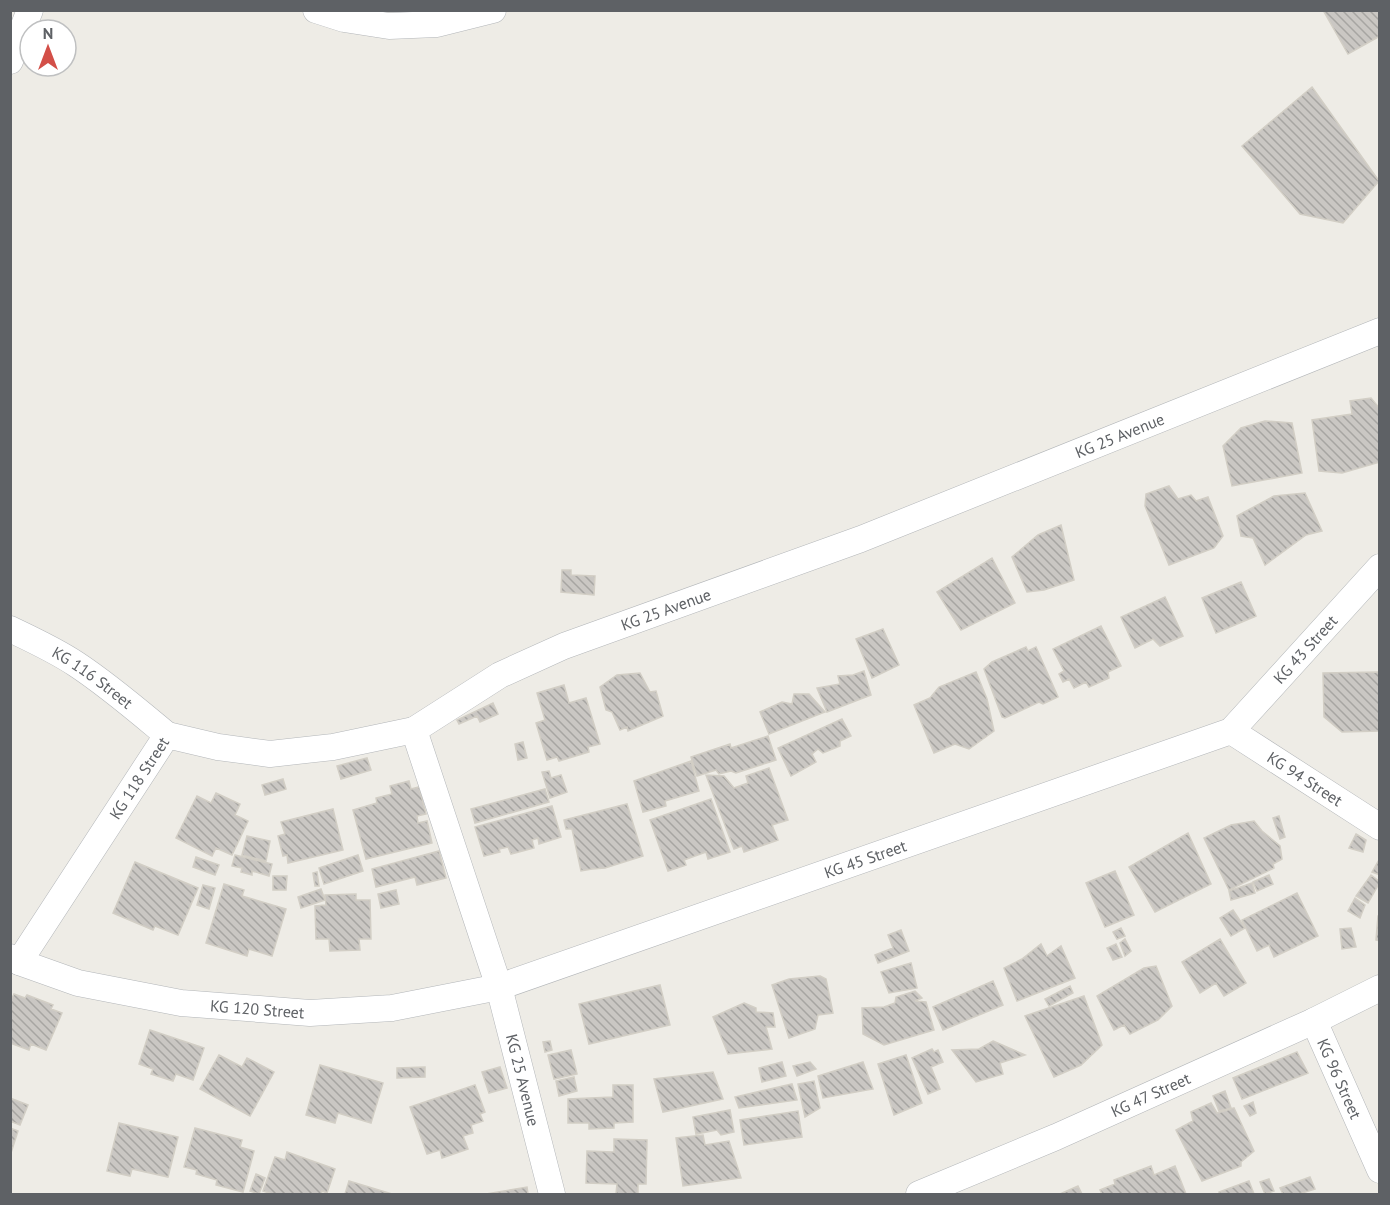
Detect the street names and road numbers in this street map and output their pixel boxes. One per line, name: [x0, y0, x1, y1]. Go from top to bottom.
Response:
street label: KG 25 Avenue: [1072, 409, 1167, 462]
street label: KG 25 Avenue: [618, 584, 714, 635]
street label: KG 43 Street: [1269, 610, 1342, 688]
street label: KG 116 Street: [49, 642, 138, 713]
street label: KG 118 Street: [105, 732, 173, 823]
street label: KG 94 Street: [1264, 747, 1347, 811]
street label: KG 45 Street: [821, 835, 909, 883]
street label: KG 120 Street: [209, 995, 306, 1023]
street label: KG 25 Avenue: [502, 1032, 544, 1128]
street label: KG 96 Street: [1313, 1035, 1366, 1122]
street label: KG 47 Street: [1108, 1068, 1194, 1121]

